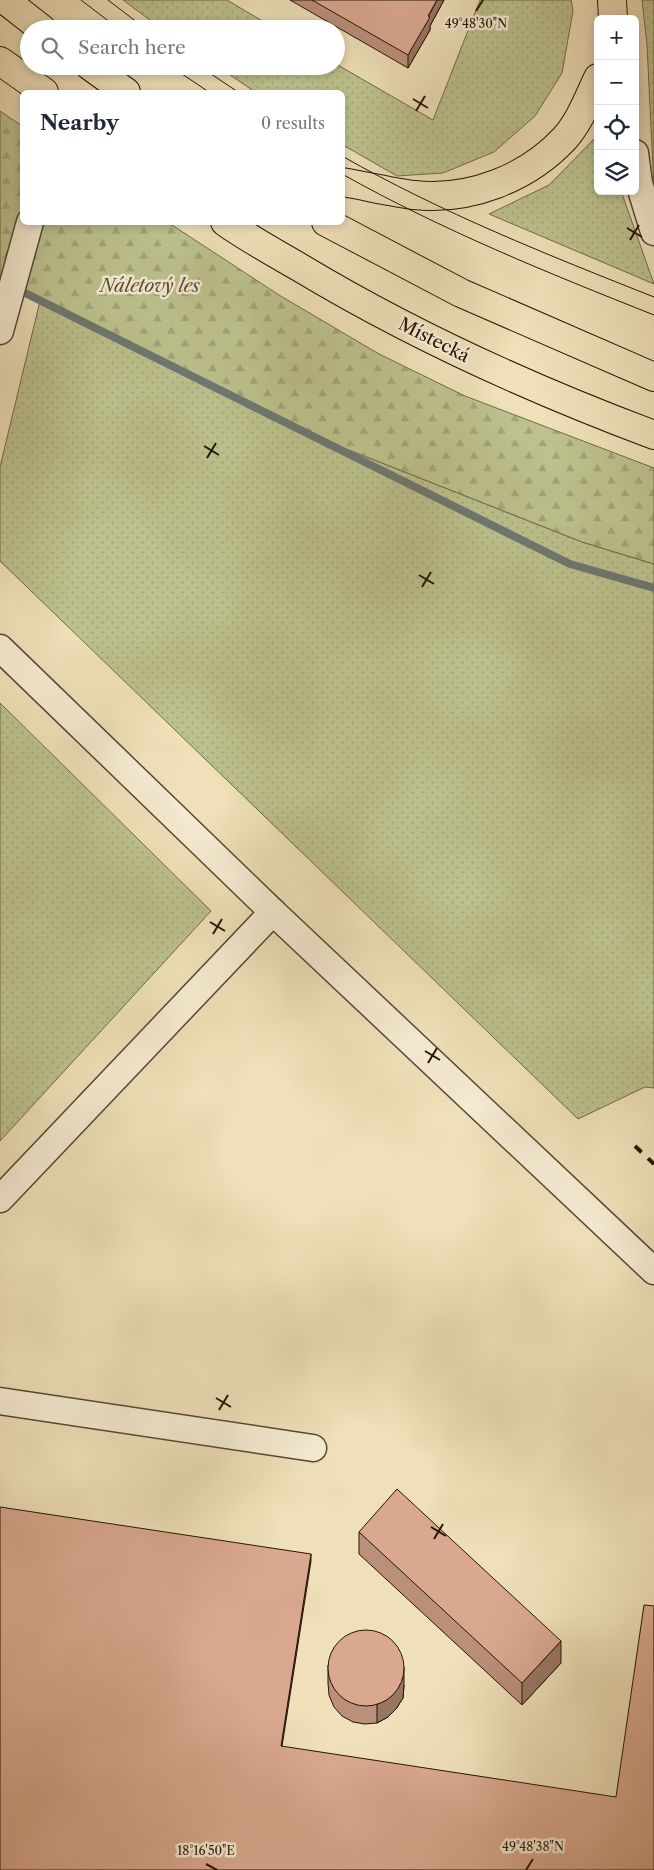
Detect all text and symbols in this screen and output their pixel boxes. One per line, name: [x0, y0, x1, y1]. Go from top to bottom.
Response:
map controls: [594, 15, 639, 195]
button: +: [594, 15, 639, 60]
text: 49°48'30"N: [445, 16, 507, 31]
search box: [20, 20, 345, 75]
icon: search: [38, 34, 66, 62]
text: Search here: [78, 36, 186, 59]
button: −: [594, 60, 639, 105]
button: locate: [594, 105, 639, 150]
text: Nearby: [40, 110, 119, 135]
text: 0 results: [261, 113, 325, 133]
button: layers: [594, 150, 639, 195]
park label: Náletový les: [98, 275, 200, 297]
street label: Místecká: [395, 313, 474, 367]
text: 49°48'38"N: [502, 1839, 564, 1854]
text: 18°16'50"E: [177, 1843, 235, 1858]

